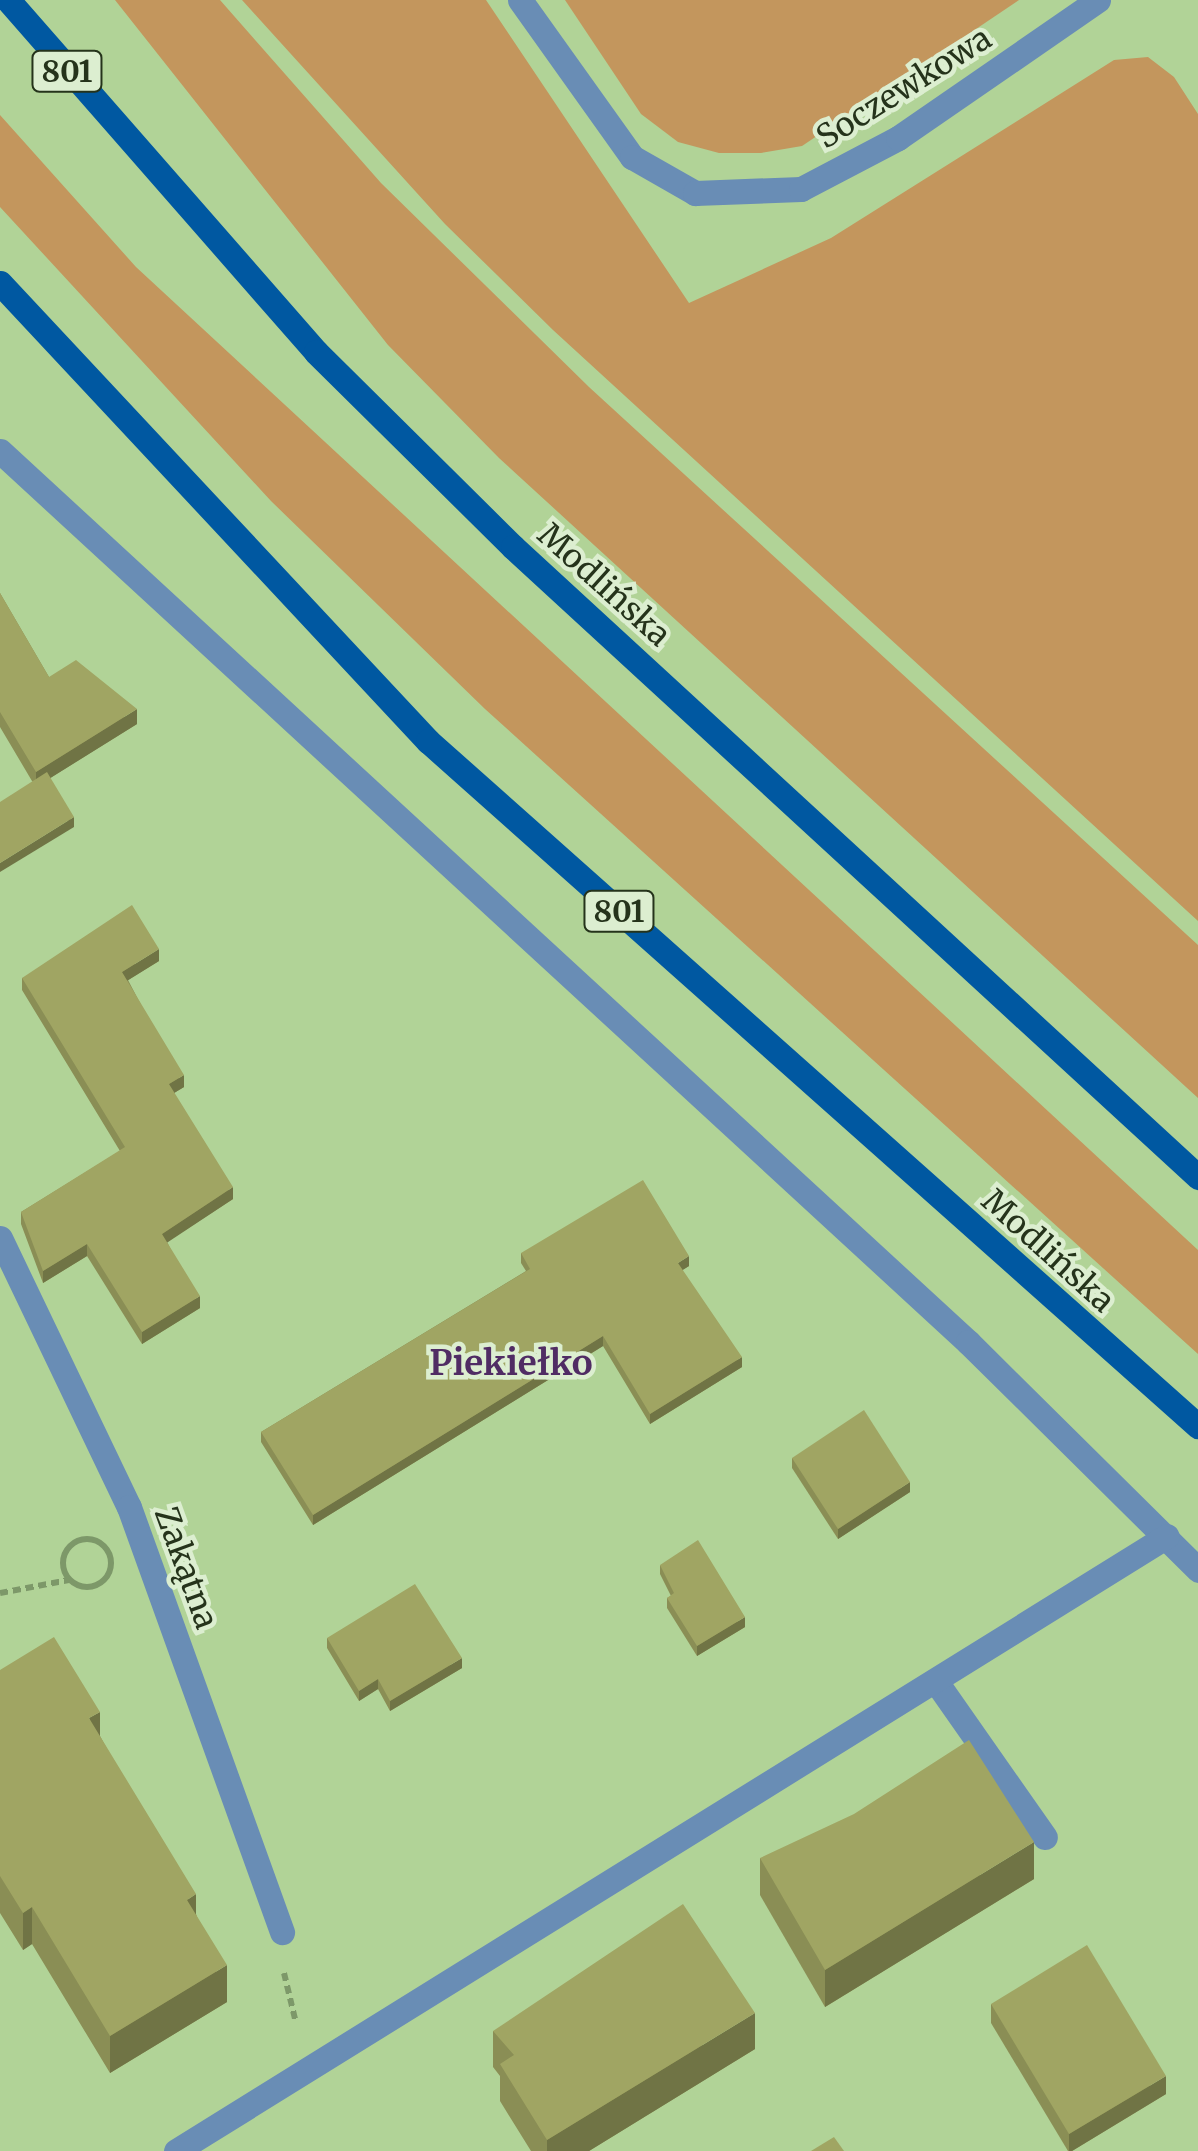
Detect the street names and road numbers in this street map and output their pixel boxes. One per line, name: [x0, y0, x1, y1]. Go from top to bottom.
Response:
street label: Soczewkowa: [810, 19, 998, 157]
road number: 801: [30, 46, 104, 96]
street label: Modlińska: [530, 516, 678, 654]
road number: 801: [582, 886, 656, 936]
street label: Modlińska: [974, 1182, 1122, 1320]
street label: Zakątna: [146, 1502, 226, 1634]

